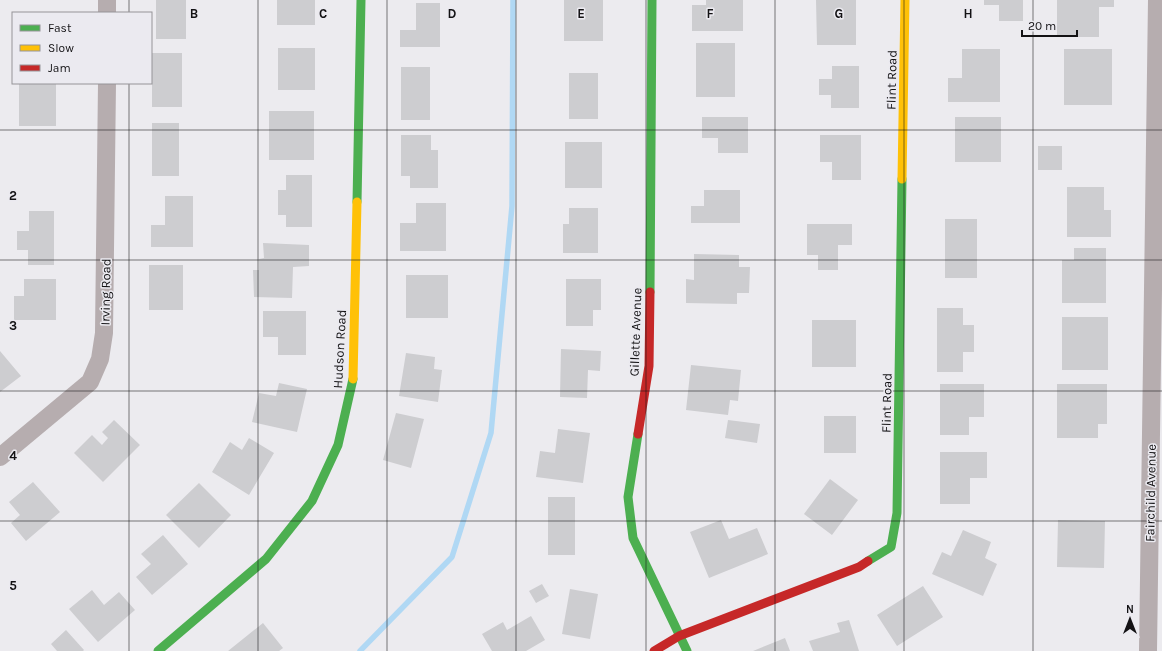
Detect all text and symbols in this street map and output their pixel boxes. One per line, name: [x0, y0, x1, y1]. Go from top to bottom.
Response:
text: B: [190, 6, 198, 21]
text: C: [319, 6, 327, 21]
text: D: [448, 6, 457, 21]
text: E: [577, 6, 585, 21]
text: F: [706, 6, 714, 21]
text: G: [835, 6, 843, 21]
text: H: [963, 6, 973, 21]
legend: [12, 12, 152, 84]
scale bar: [1022, 12, 1077, 38]
text: 20 m: [1028, 19, 1056, 33]
text: Fast: [48, 21, 72, 35]
text: Slow: [48, 41, 74, 55]
street label: Flint Road: [883, 50, 900, 110]
text: Jam: [48, 61, 71, 75]
text: 2: [9, 188, 17, 203]
street label: Irving Road: [97, 258, 114, 326]
street label: Gillette Avenue: [626, 287, 645, 377]
street label: Hudson Road: [330, 309, 349, 389]
text: 3: [9, 318, 17, 333]
street label: Flint Road: [878, 373, 895, 433]
street label: Fairchild Avenue: [1142, 444, 1159, 542]
text: 4: [9, 448, 17, 463]
text: 5: [9, 578, 17, 593]
north arrow: [1110, 599, 1150, 639]
text: N: [1126, 603, 1134, 616]

